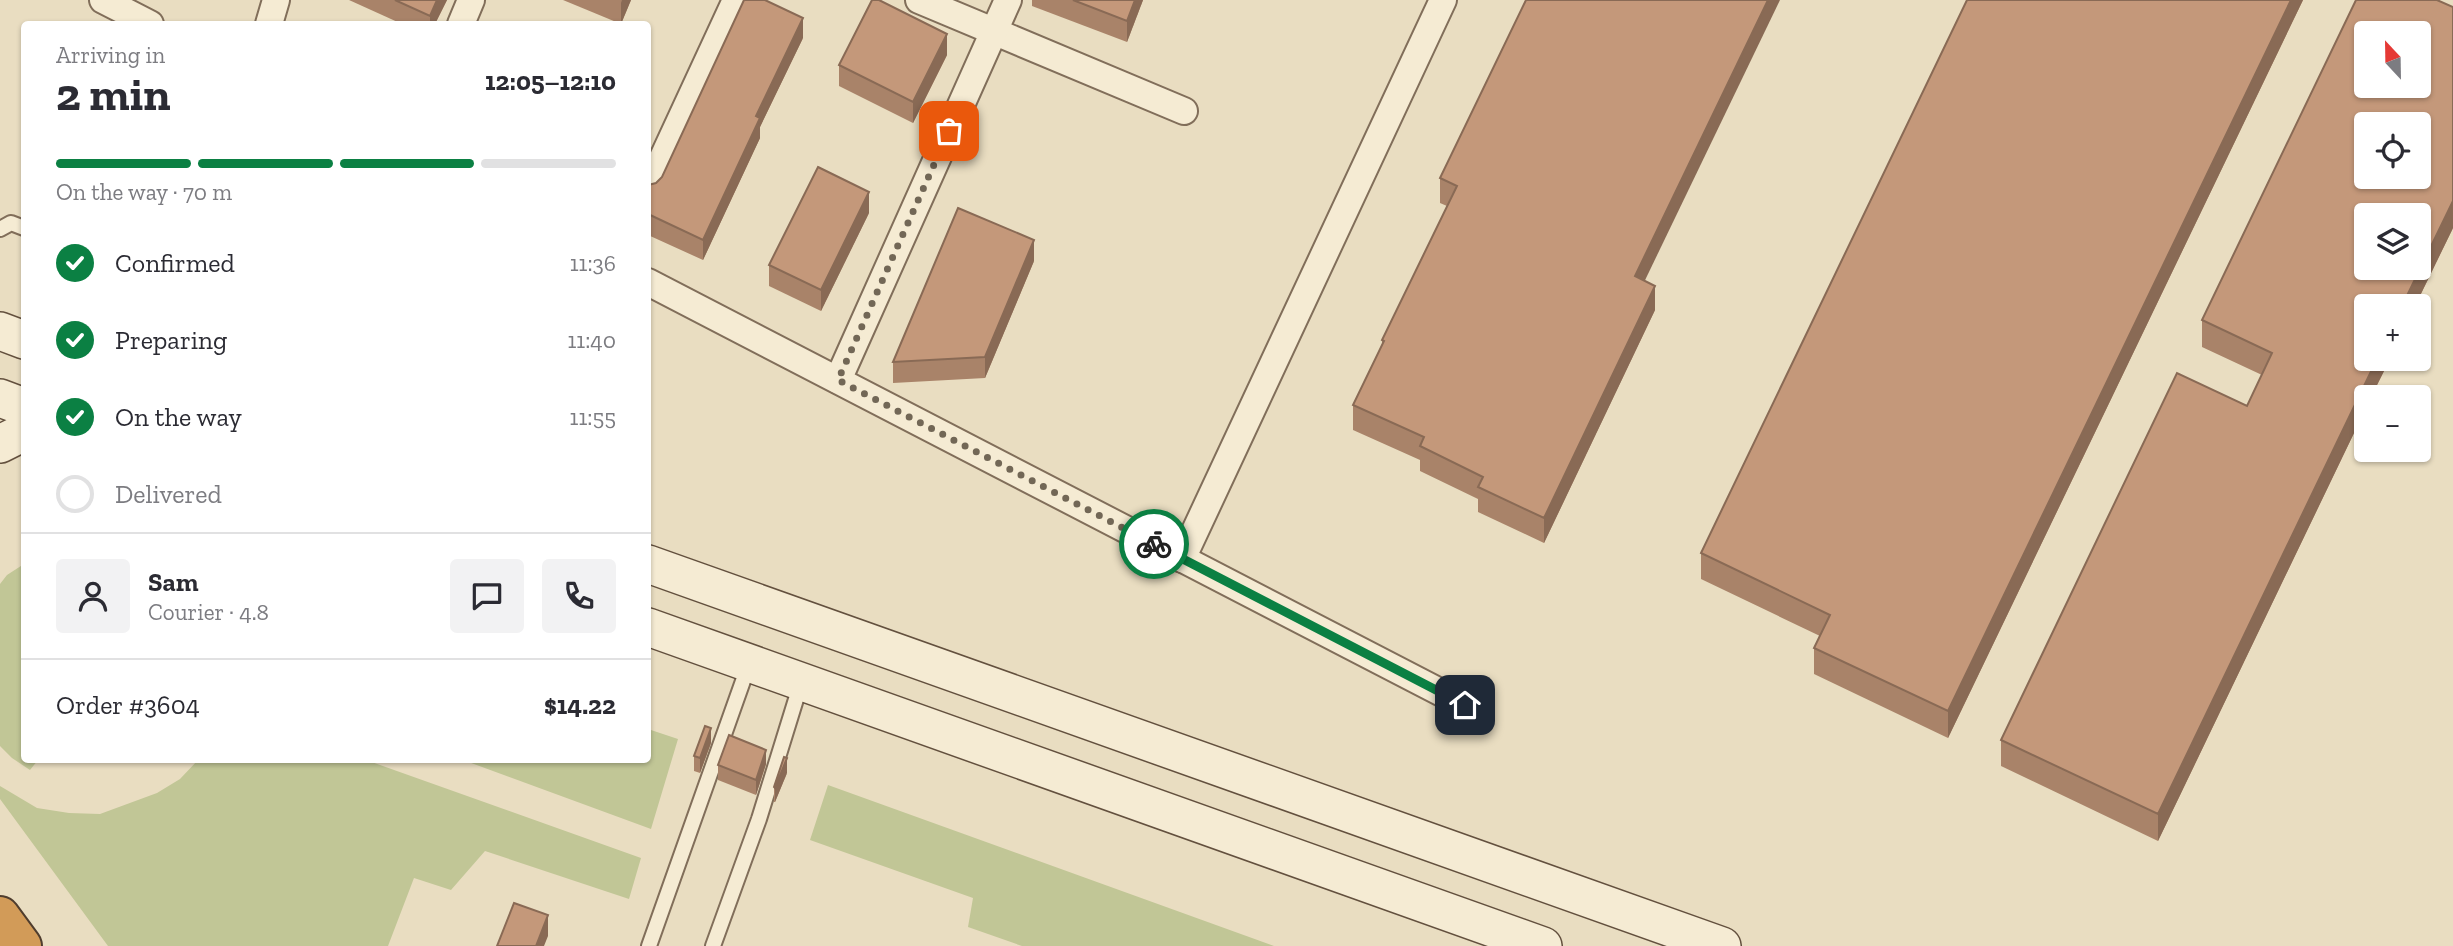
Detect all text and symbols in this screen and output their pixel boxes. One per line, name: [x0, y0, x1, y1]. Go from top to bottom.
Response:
north arrow: [2354, 21, 2431, 98]
map controls: [2354, 21, 2431, 462]
text: Arriving in: [56, 41, 165, 69]
text: 12:05–12:10: [485, 65, 616, 97]
text: 2 min: [56, 67, 171, 122]
pin: [919, 101, 979, 161]
icon: bag: [930, 112, 968, 150]
button: locate: [2354, 112, 2431, 189]
text: On the way · 70 m: [56, 178, 232, 206]
button: layers: [2354, 203, 2431, 280]
icon: check: [56, 244, 94, 282]
text: Confirmed: [115, 247, 235, 279]
text: 11:36: [570, 249, 616, 277]
button: +: [2354, 294, 2431, 371]
icon: check: [56, 321, 94, 359]
text: Preparing: [115, 324, 227, 356]
text: 11:40: [567, 326, 616, 354]
button: −: [2354, 385, 2431, 462]
icon: check: [56, 398, 94, 436]
text: On the way: [115, 401, 242, 433]
text: 11:55: [570, 403, 616, 431]
text: Delivered: [115, 478, 222, 510]
courier: [1119, 509, 1189, 579]
icon: bike: [1135, 525, 1173, 563]
button: person: [56, 559, 130, 633]
button: chat: [450, 559, 524, 633]
button: phone: [542, 559, 616, 633]
text: Sam: [148, 566, 198, 598]
text: Courier · 4.8: [148, 598, 269, 626]
pin: [1435, 675, 1495, 735]
icon: home: [1446, 686, 1484, 724]
text: Order #3604: [56, 689, 200, 721]
text: $14.22: [544, 689, 616, 721]

